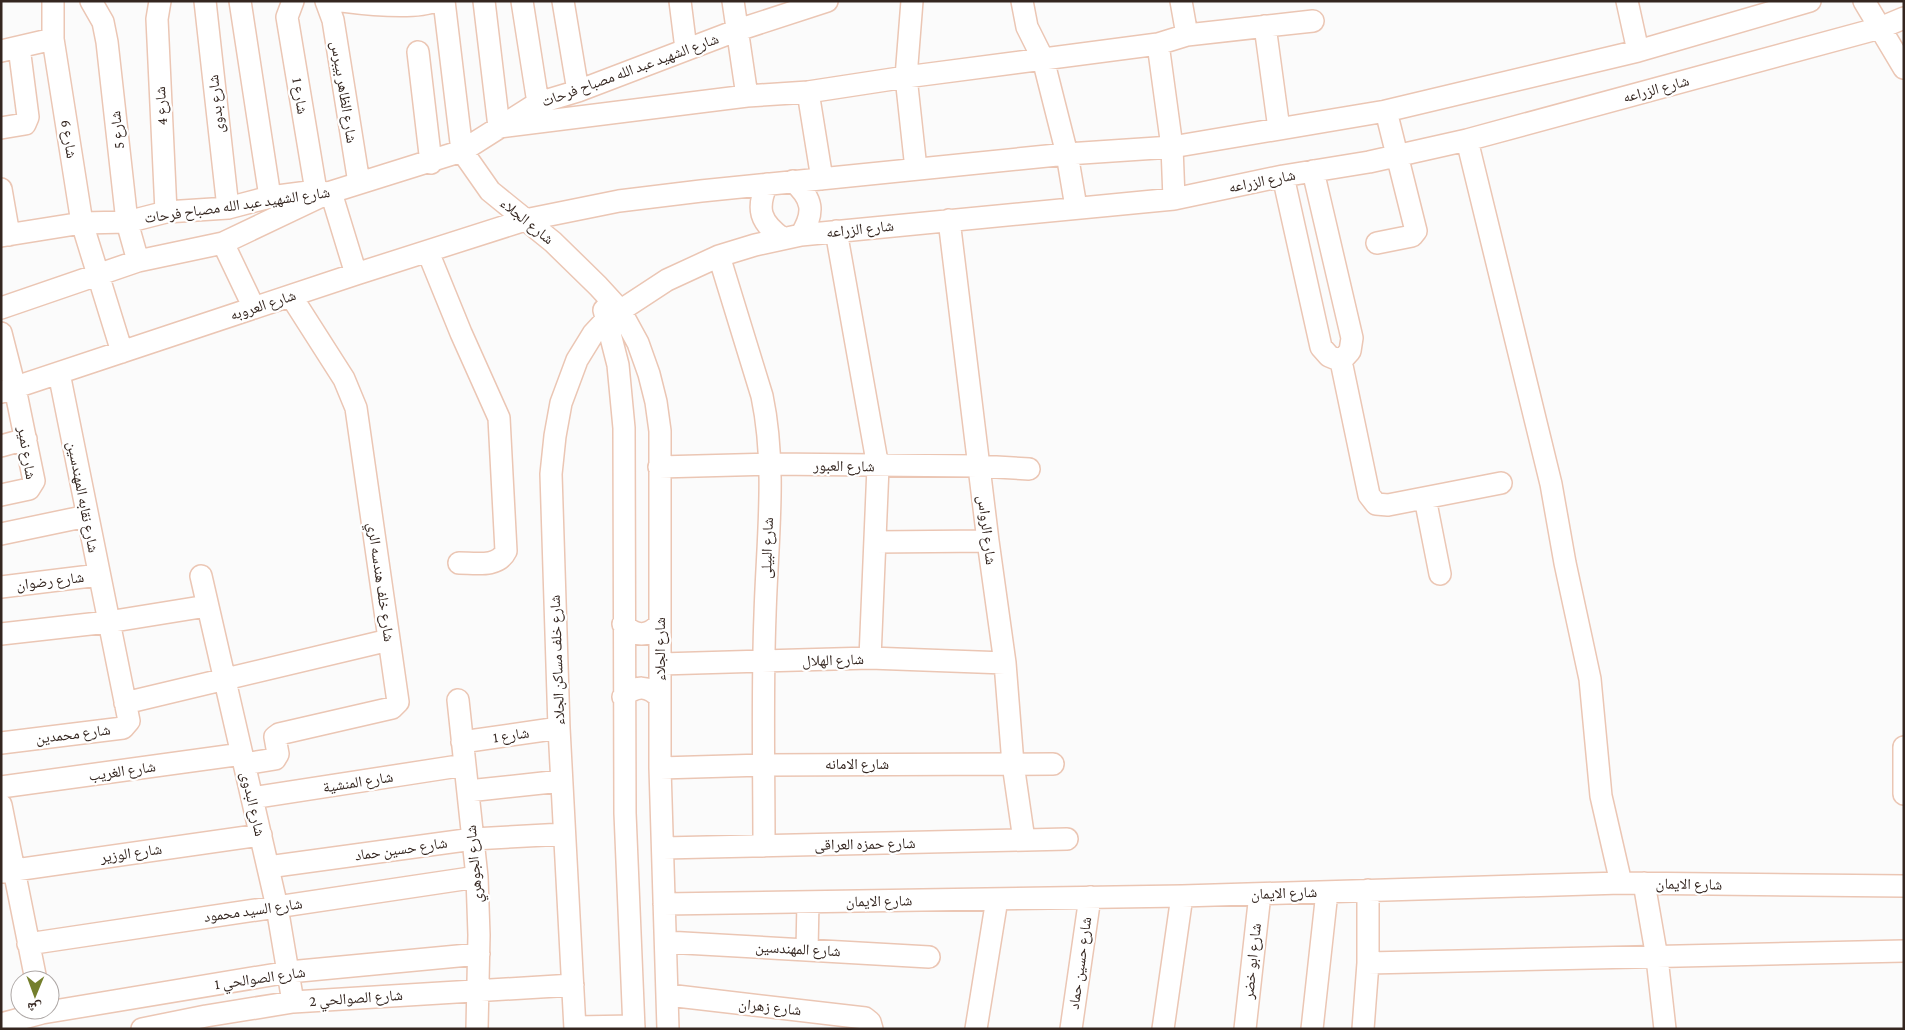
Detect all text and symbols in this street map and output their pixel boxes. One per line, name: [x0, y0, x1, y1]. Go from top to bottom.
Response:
street label: شارع الشهيد عبد الله مصباح فرحات: [539, 30, 722, 111]
street label: شارع الظاهر بيبرس: [326, 40, 360, 145]
street label: شارع الزراعه: [1621, 72, 1691, 107]
street label: شارع بدوى: [205, 74, 229, 134]
street label: شارع 1: [287, 77, 311, 116]
street label: شارع 4: [152, 86, 172, 126]
street label: شارع 5: [107, 110, 129, 150]
street label: شارع 6: [56, 119, 80, 160]
street label: شارع الزراعه: [1227, 167, 1297, 197]
street label: شارع الشهيد عبد الله مصباح فرحات: [143, 184, 331, 228]
street label: شارع الجلاء: [496, 195, 557, 249]
street label: شارع الزراعه: [825, 217, 895, 242]
street label: شارع العروبه: [228, 287, 299, 325]
street label: شارع نمير: [13, 425, 39, 481]
street label: شارع نقابه المهندسين: [62, 440, 102, 554]
street label: شارع العبور: [812, 457, 875, 477]
street label: شارع الرواس: [973, 494, 999, 566]
street label: شارع البيلى: [758, 517, 778, 579]
street label: شارع خلف هندسه الري: [361, 521, 397, 643]
street label: شارع رضوان: [15, 569, 85, 595]
street label: شارع خلف مساكن الجلاء: [547, 594, 569, 725]
street label: شارع الجلاء: [652, 617, 670, 681]
street label: شارع الهلال: [802, 651, 864, 671]
street label: شارع محمدين: [35, 721, 112, 749]
street label: شارع 1: [492, 725, 530, 747]
street label: شارع الامانه: [825, 756, 889, 774]
street label: شارع الغريب: [87, 758, 157, 786]
street label: شارع المنشية: [322, 769, 395, 797]
street label: شارع البدوى: [236, 770, 268, 838]
street label: شارع الجوهري: [463, 824, 489, 904]
street label: شارع حسين حماد: [354, 835, 449, 865]
street label: شارع حمزه العراقى: [814, 835, 916, 855]
street label: شارع الوزير: [98, 841, 163, 867]
street label: شارع الايمان: [1656, 875, 1723, 895]
street label: شارع الايمان: [1250, 884, 1318, 904]
street label: شارع الايمان: [846, 892, 913, 912]
street label: شارع السيد محمود: [203, 895, 304, 927]
street label: شارع حسين حماد: [1066, 915, 1096, 1011]
street label: شارع ابو خضر: [1240, 922, 1266, 1001]
street label: شارع المهندسين: [755, 939, 841, 961]
street label: شارع الصوالحي 1: [214, 964, 307, 996]
north arrow: [10, 970, 60, 1020]
street label: شارع الصوالحي 2: [309, 987, 404, 1013]
street label: شارع زهران: [738, 996, 802, 1020]
text: ش: [27, 999, 42, 1016]

